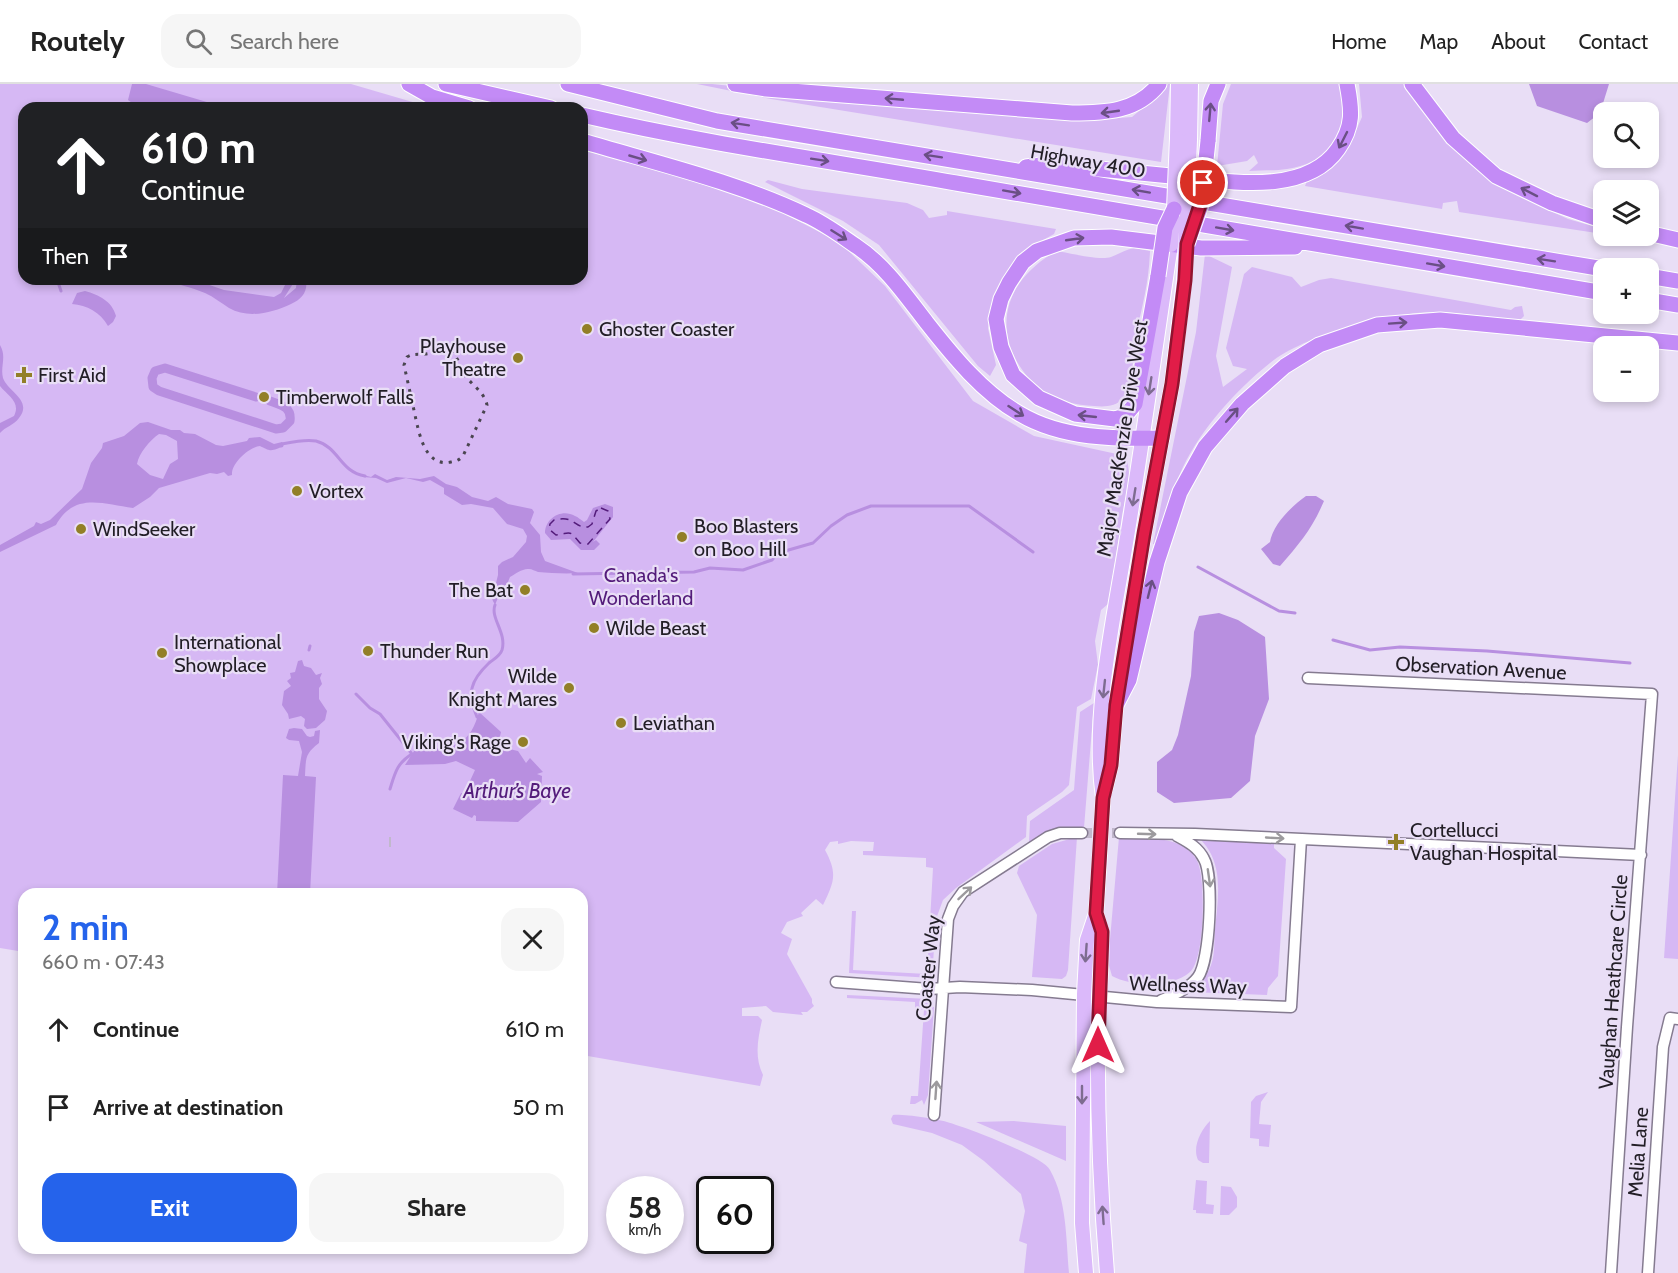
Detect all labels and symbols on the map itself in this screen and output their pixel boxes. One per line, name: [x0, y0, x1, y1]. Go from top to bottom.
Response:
one-way arrow: [885, 93, 905, 104]
one-way arrow: [1205, 102, 1216, 122]
one-way arrow: [1100, 106, 1120, 117]
one-way arrow: [731, 119, 751, 130]
one-way arrow: [1336, 131, 1348, 149]
street label: Highway 400: [1029, 139, 1147, 183]
one-way arrow: [924, 150, 943, 161]
one-way arrow: [628, 153, 647, 164]
one-way arrow: [809, 155, 829, 166]
pin: [1177, 157, 1228, 208]
one-way arrow: [1131, 185, 1151, 196]
one-way arrow: [1521, 186, 1539, 198]
one-way arrow: [1002, 187, 1022, 198]
one-way arrow: [1344, 221, 1364, 232]
one-way arrow: [1215, 224, 1234, 235]
one-way arrow: [830, 229, 847, 241]
one-way arrow: [1065, 233, 1085, 244]
one-way arrow: [1536, 254, 1556, 265]
one-way arrow: [1425, 259, 1445, 270]
place label: Ghoster Coaster: [599, 317, 735, 341]
one-way arrow: [1388, 317, 1408, 328]
street label: Major MacKenzie Drive West: [1091, 318, 1153, 558]
marker: Ghoster Coaster: [580, 322, 594, 336]
place label: Playhouse Theatre: [420, 334, 506, 381]
marker: Playhouse Theatre: [511, 351, 525, 365]
place label: First Aid: [38, 363, 106, 387]
marker: First Aid: [15, 366, 33, 384]
one-way arrow: [1144, 376, 1155, 396]
place label: Timberwolf Falls: [276, 385, 414, 409]
marker: Timberwolf Falls: [257, 390, 271, 404]
one-way arrow: [1007, 404, 1024, 417]
one-way arrow: [1225, 408, 1239, 423]
one-way arrow: [1078, 410, 1098, 421]
place label: Vortex: [309, 479, 364, 503]
marker: Vortex: [290, 484, 304, 498]
one-way arrow: [1128, 486, 1139, 506]
place label: Boo Blasters on Boo Hill: [694, 514, 798, 561]
place label: WindSeeker: [93, 517, 196, 541]
marker: WindSeeker: [74, 522, 88, 536]
marker: Boo Blasters on Boo Hill: [675, 530, 689, 544]
park label: Canada's Wonderland: [589, 563, 693, 610]
place label: The Bat: [449, 578, 513, 602]
one-way arrow: [1145, 580, 1156, 599]
marker: The Bat: [518, 583, 532, 597]
place label: Wilde Beast: [606, 616, 707, 640]
marker: Wilde Beast: [587, 621, 601, 635]
place label: International Showplace: [174, 630, 281, 677]
place label: Thunder Run: [380, 639, 489, 663]
marker: Thunder Run: [361, 644, 375, 658]
marker: International Showplace: [155, 646, 169, 660]
street label: Observation Avenue: [1395, 652, 1567, 684]
place label: Wilde Knight Mares: [448, 664, 557, 711]
one-way arrow: [1098, 679, 1109, 699]
marker: Wilde Knight Mares: [562, 681, 576, 695]
place label: Leviathan: [633, 711, 715, 735]
marker: Leviathan: [614, 716, 628, 730]
place label: Viking's Rage: [402, 730, 511, 754]
marker: Viking's Rage: [516, 735, 530, 749]
water label: Arthur’s Baye: [462, 778, 571, 803]
place label: Cortellucci Vaughan Hospital: [1410, 818, 1557, 865]
one-way arrow: [1137, 828, 1157, 840]
one-way arrow: [1265, 832, 1285, 843]
marker: Cortellucci Vaughan Hospital: [1387, 833, 1405, 851]
one-way arrow: [1203, 868, 1214, 887]
street label: Vaughan Heathcare Circle: [1594, 874, 1632, 1090]
one-way arrow: [957, 886, 972, 900]
street label: Coaster Way: [911, 914, 945, 1022]
one-way arrow: [1081, 942, 1092, 962]
street label: Wellness Way: [1129, 971, 1247, 999]
position arrow: [1066, 1013, 1130, 1077]
one-way arrow: [931, 1081, 942, 1101]
one-way arrow: [1076, 1084, 1088, 1104]
street label: Melia Lane: [1623, 1106, 1653, 1198]
speed limit sign: 60: [696, 1176, 774, 1254]
one-way arrow: [1098, 1205, 1109, 1225]

